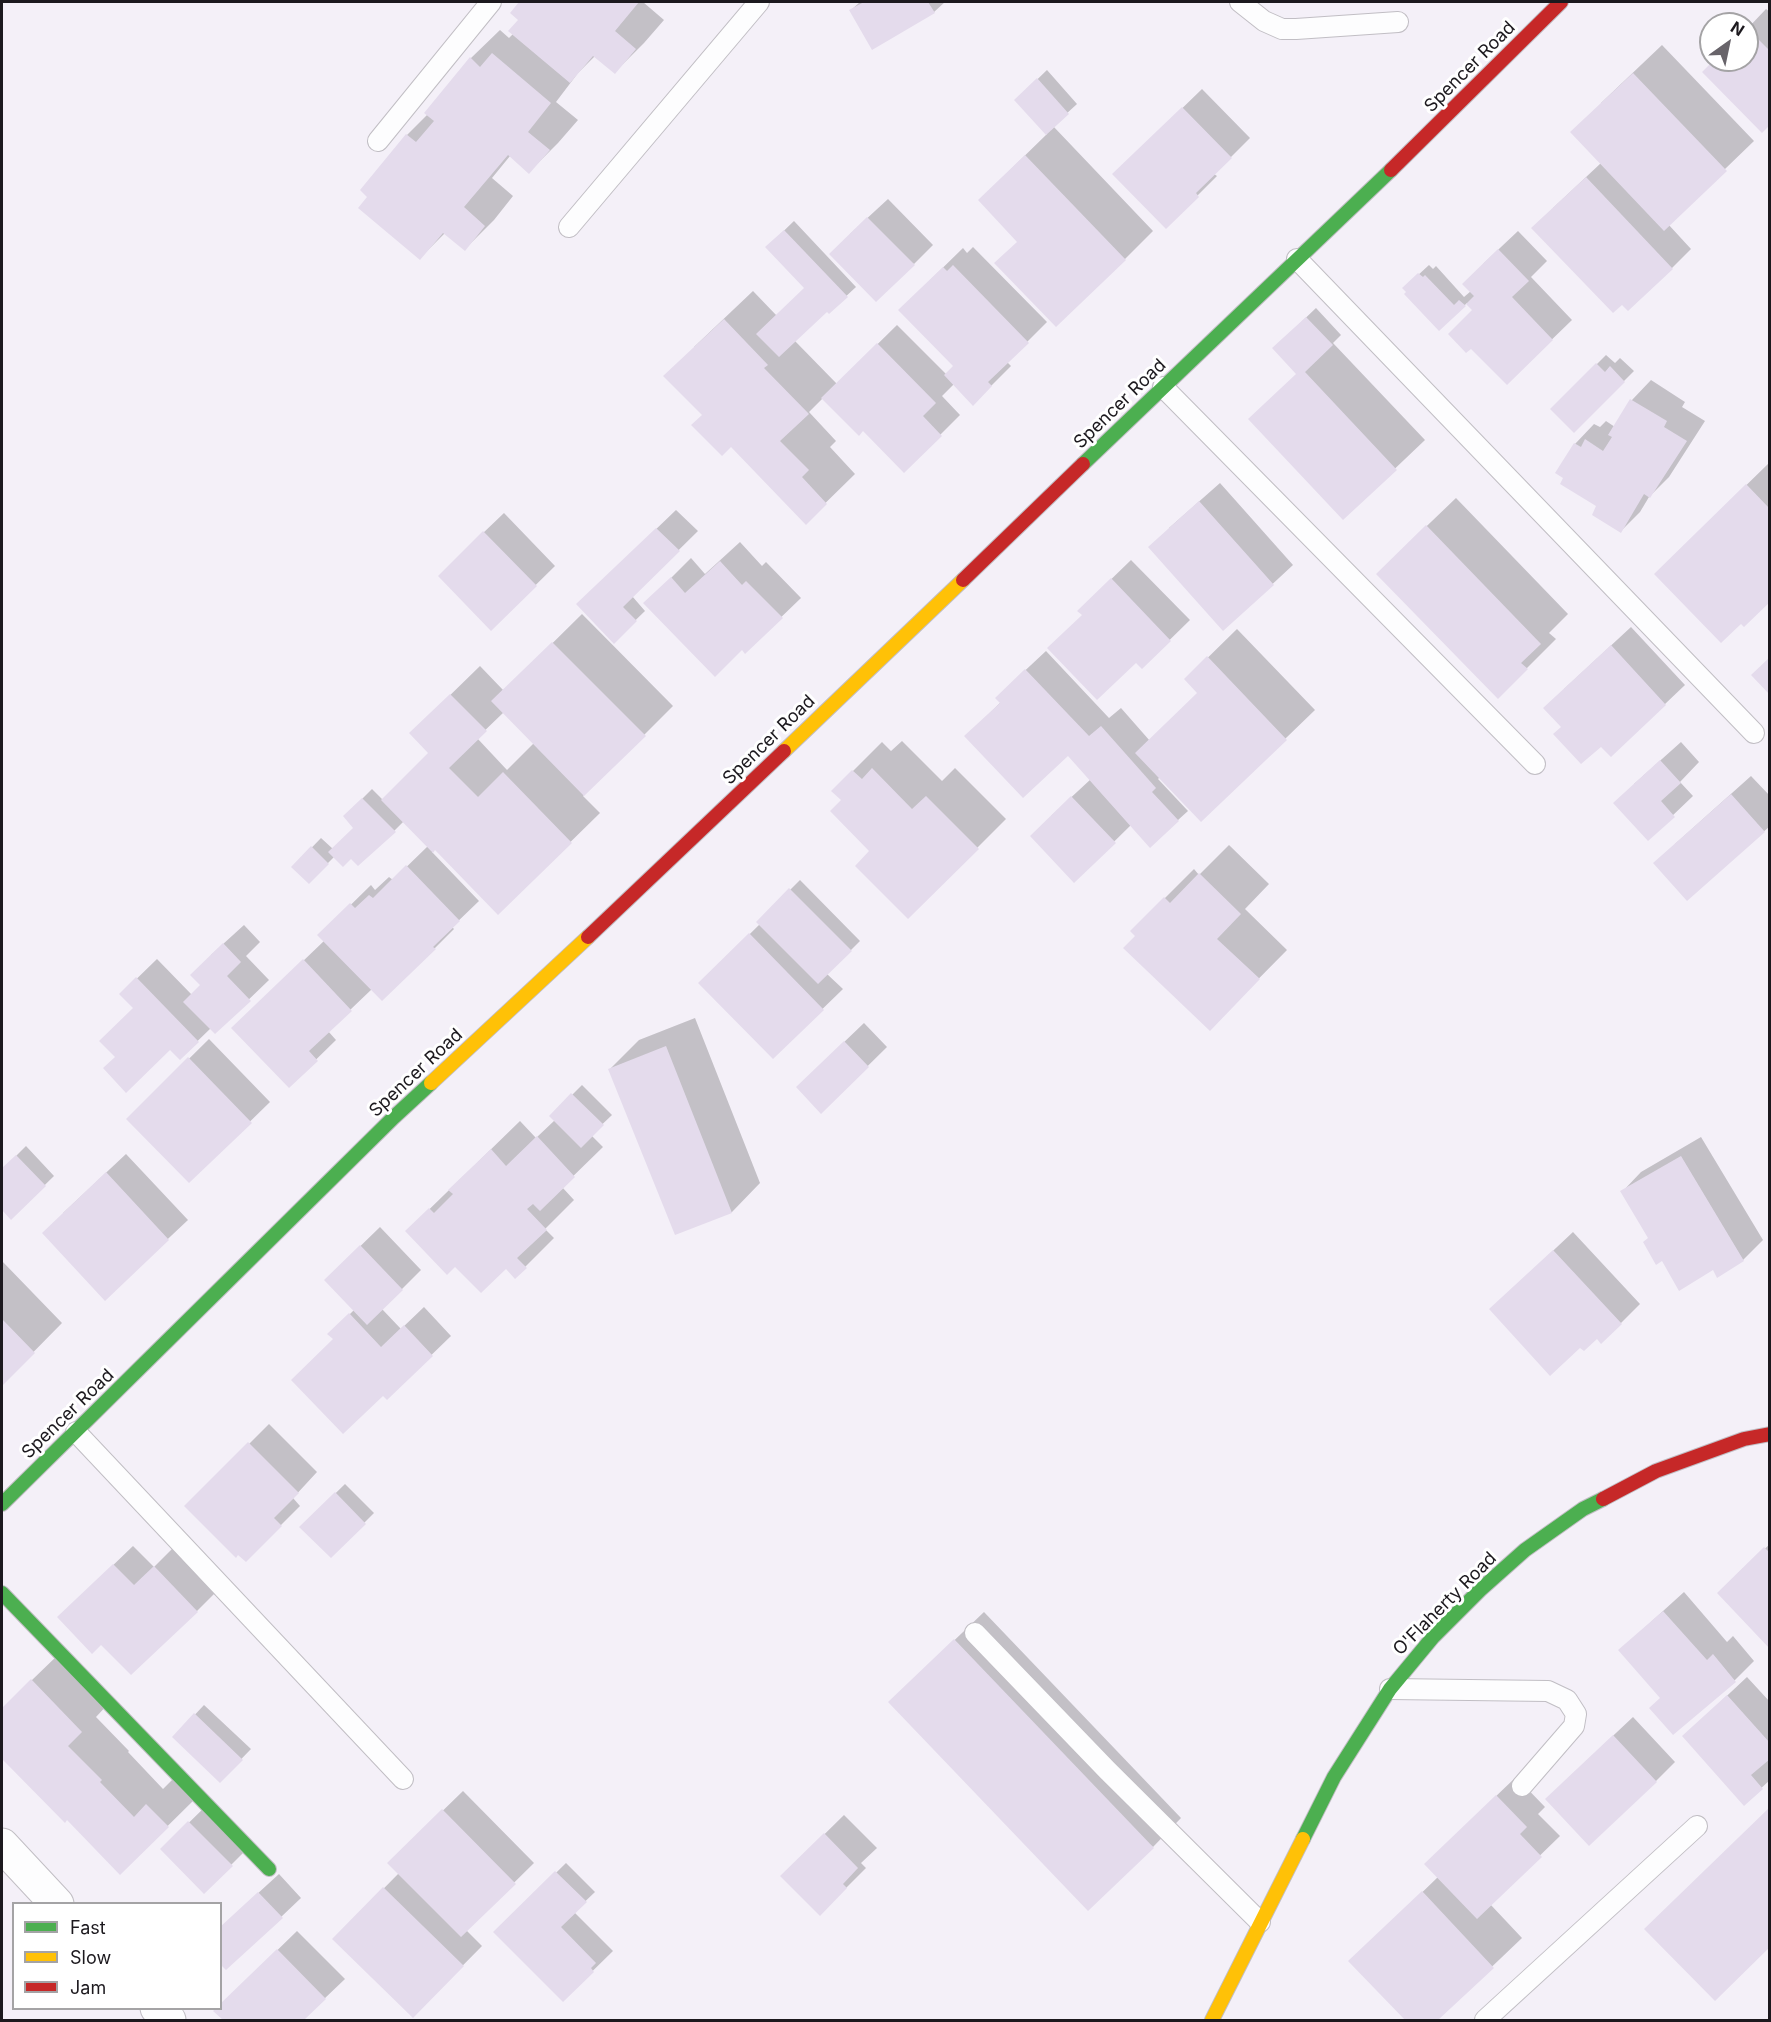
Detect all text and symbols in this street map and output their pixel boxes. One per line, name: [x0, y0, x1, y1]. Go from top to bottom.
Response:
north arrow: [1699, 12, 1759, 72]
street label: Spencer Road: [1420, 17, 1520, 117]
text: N: [1727, 17, 1748, 40]
street label: Spencer Road: [1069, 355, 1171, 453]
street label: Spencer Road: [718, 691, 820, 789]
street label: Spencer Road: [365, 1024, 467, 1122]
street label: Spencer Road: [17, 1365, 119, 1463]
street label: O'Flaherty Road: [1389, 1548, 1501, 1660]
legend: [12, 1902, 222, 2010]
text: Fast: [70, 1917, 106, 1938]
text: Slow: [70, 1947, 111, 1968]
text: Jam: [70, 1977, 106, 1998]

